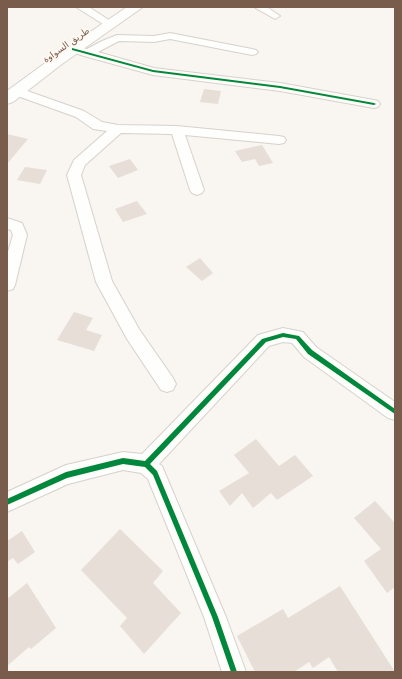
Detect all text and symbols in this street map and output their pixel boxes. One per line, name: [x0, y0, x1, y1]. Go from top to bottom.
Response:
street label: طريق السواوة: [41, 25, 91, 65]

